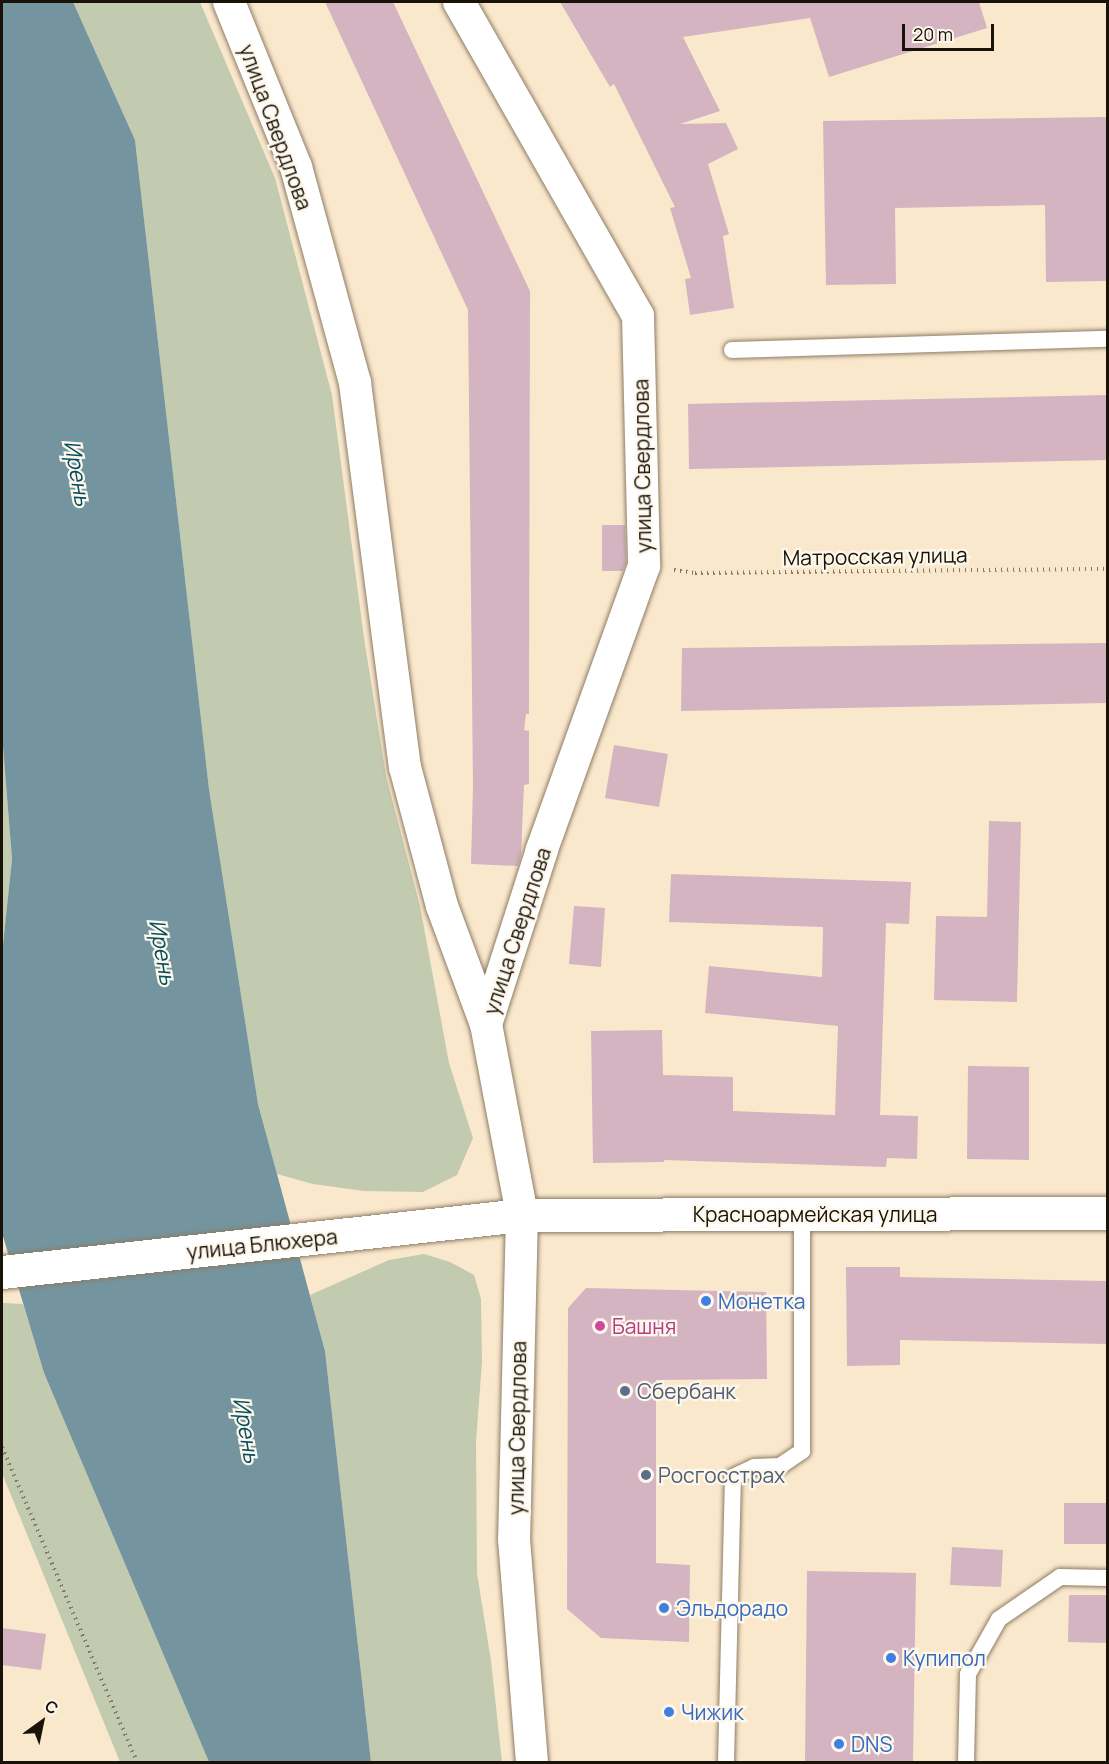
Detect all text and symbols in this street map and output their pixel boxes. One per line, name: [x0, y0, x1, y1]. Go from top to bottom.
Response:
scale bar: [905, 12, 996, 50]
text: 20 m: [913, 22, 953, 46]
street label: улица Свердлова: [234, 41, 318, 213]
street label: улица Свердлова: [628, 379, 656, 553]
water label: Ирень: [58, 438, 96, 508]
street label: Матросская улица: [782, 542, 968, 570]
street label: улица Свердлова: [478, 844, 556, 1018]
water label: Ирень: [143, 917, 181, 987]
street label: Красноармейская улица: [693, 1201, 937, 1227]
street label: улица Блюхера: [185, 1224, 339, 1264]
place label: Монетка: [718, 1288, 805, 1314]
marker: Монетка: [699, 1294, 713, 1308]
place label: Башня: [612, 1313, 676, 1339]
marker: Башня: [593, 1319, 607, 1333]
street label: улица Свердлова: [503, 1341, 531, 1515]
place label: Сбербанк: [637, 1378, 736, 1404]
marker: Сбербанк: [618, 1384, 632, 1398]
water label: Ирень: [227, 1395, 265, 1465]
place label: Росгосстрах: [658, 1462, 785, 1488]
marker: Росгосстрах: [639, 1468, 653, 1482]
place label: Эльдорадо: [676, 1595, 788, 1621]
marker: Эльдорадо: [657, 1601, 671, 1615]
place label: Купипол: [903, 1645, 986, 1671]
marker: Купипол: [884, 1651, 898, 1665]
north arrow: [12, 1692, 72, 1752]
text: С: [41, 1694, 63, 1719]
place label: Чижик: [681, 1699, 744, 1725]
marker: Чижик: [662, 1705, 676, 1719]
place label: DNS: [851, 1731, 892, 1757]
marker: DNS: [832, 1737, 846, 1751]

